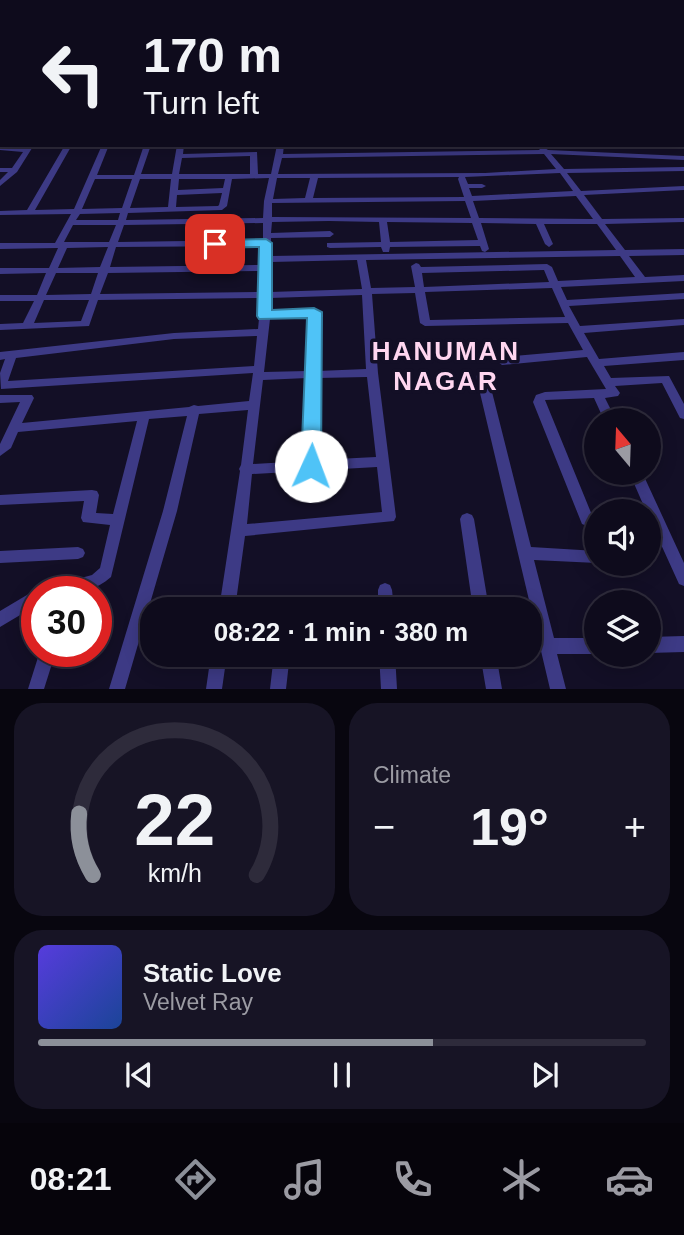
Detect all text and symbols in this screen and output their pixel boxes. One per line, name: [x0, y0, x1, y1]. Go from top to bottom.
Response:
icon: left: [28, 28, 119, 119]
text: 170 m: [143, 28, 282, 82]
text: Turn left: [143, 85, 259, 121]
pin: [185, 214, 245, 274]
icon: arrive: [196, 225, 234, 263]
district label: HANUMAN NAGAR: [372, 336, 520, 396]
north arrow: [584, 408, 662, 485]
map controls: [584, 408, 661, 667]
position arrow: [274, 429, 348, 503]
button: sound: [584, 499, 661, 576]
speed limit sign: 30: [21, 576, 112, 667]
button: layers: [584, 590, 661, 667]
text: 08:22 · 1 min · 380 m: [214, 617, 468, 647]
text: Climate: [373, 762, 451, 788]
text: 22: [134, 780, 215, 861]
text: 19°: [470, 798, 549, 856]
text: −: [373, 806, 395, 848]
text: +: [624, 806, 646, 848]
text: km/h: [147, 859, 202, 887]
text: Static Love: [143, 958, 282, 988]
text: Velvet Ray: [143, 989, 253, 1015]
icon: previous: [120, 1056, 158, 1094]
icon: pause: [323, 1056, 361, 1094]
icon: next: [526, 1056, 564, 1094]
icon: directions: [171, 1155, 220, 1204]
icon: music: [280, 1155, 329, 1204]
icon: phone: [388, 1155, 437, 1204]
icon: climate: [497, 1155, 546, 1204]
icon: car: [605, 1155, 654, 1204]
text: 08:21: [30, 1161, 112, 1197]

